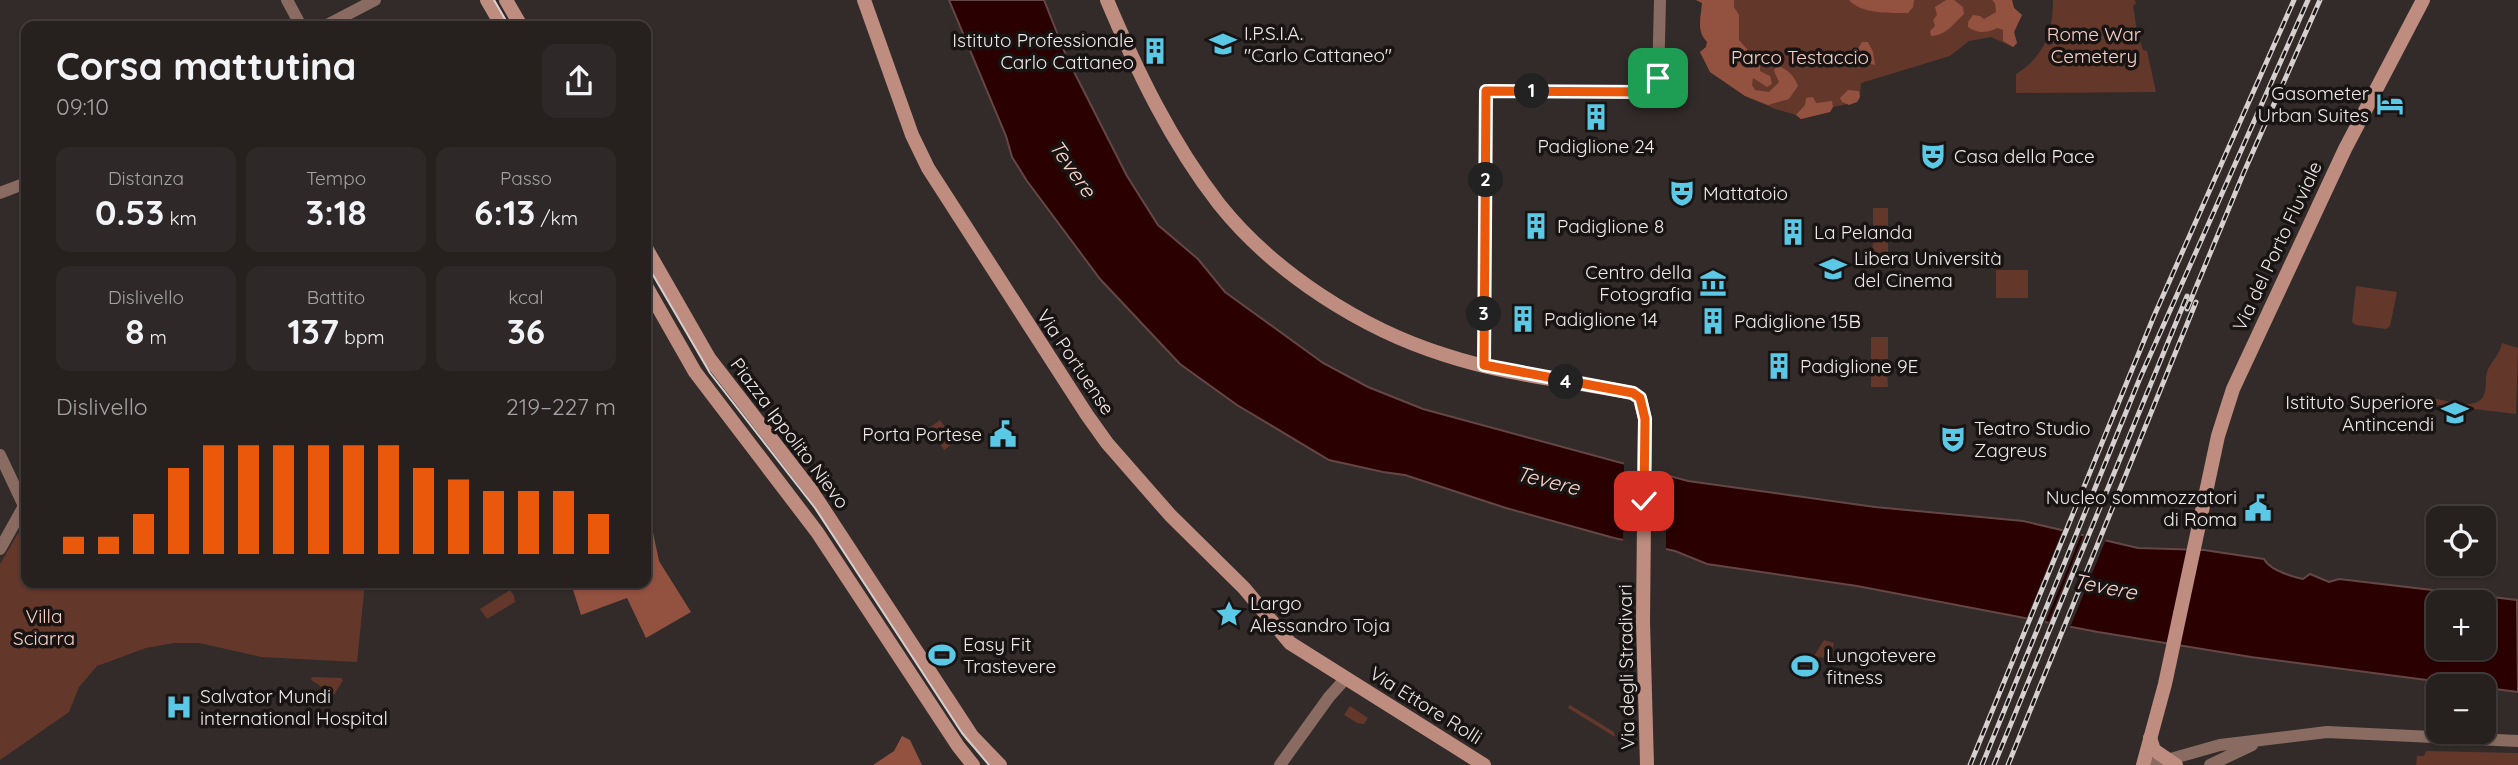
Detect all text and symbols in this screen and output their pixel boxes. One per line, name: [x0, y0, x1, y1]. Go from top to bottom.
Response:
place label: I.P.S.I.A. "Carlo Cattaneo": [1244, 21, 1392, 67]
park label: Rome War Cemetery: [2047, 22, 2142, 68]
place label: Istituto Professionale Carlo Cattaneo: [952, 28, 1134, 74]
school or university icon: I.P.S.I.A. "Carlo Cattaneo": [1208, 29, 1238, 59]
building icon: Istituto Professionale Carlo Cattaneo: [1140, 36, 1170, 66]
text: Corsa mattutina: [56, 42, 356, 90]
button: share: [542, 44, 616, 118]
park label: Parco Testaccio: [1731, 45, 1869, 69]
pin: [1628, 48, 1688, 108]
icon: arrive: [1639, 59, 1677, 97]
pin: 1: [1514, 74, 1550, 108]
text: 1: [1528, 78, 1535, 102]
place label: Gasometer Urban Suites: [2257, 81, 2370, 127]
hotel icon: Gasometer Urban Suites: [2375, 89, 2405, 119]
text: 09:10: [56, 92, 109, 121]
building icon: Padiglione 24: [1581, 102, 1611, 132]
water label: Tevere: [1044, 134, 1103, 203]
place label: Padiglione 24: [1537, 134, 1655, 158]
theatre icon: Casa della Pace: [1918, 141, 1948, 171]
place label: Casa della Pace: [1954, 144, 2095, 168]
street label: Via del Porto Fluviale: [2227, 157, 2327, 335]
pin: 2: [1468, 162, 1504, 198]
text: Distanza: [108, 166, 184, 190]
text: Tempo: [306, 166, 366, 190]
text: Passo: [500, 166, 552, 190]
text: 2: [1480, 167, 1491, 191]
theatre icon: Mattatoio: [1667, 178, 1697, 208]
place label: Mattatoio: [1703, 181, 1788, 205]
text: 0.53: [95, 190, 164, 234]
text: 3:18: [305, 190, 367, 234]
text: 6:13: [474, 190, 535, 234]
text: km: [164, 206, 197, 230]
text: /km: [535, 206, 578, 230]
building icon: Padiglione 8: [1521, 211, 1551, 241]
place label: Padiglione 8: [1557, 214, 1664, 238]
building icon: La Pelanda: [1778, 217, 1808, 247]
place label: La Pelanda: [1814, 220, 1913, 244]
place label: Libera Università del Cinema: [1854, 246, 2002, 292]
school or university icon: Libera Università del Cinema: [1818, 254, 1848, 284]
place label: Centro della Fotografia: [1585, 260, 1692, 306]
museum icon: Centro della Fotografia: [1698, 268, 1728, 298]
text: Dislivello: [108, 285, 184, 309]
text: Battito: [307, 285, 365, 309]
text: kcal: [508, 285, 544, 309]
pin: 3: [1466, 296, 1502, 332]
text: 3: [1478, 301, 1489, 325]
building icon: Padiglione 14: [1508, 304, 1538, 334]
street label: Via Portuense: [1032, 305, 1120, 419]
building icon: Padiglione 15B: [1698, 306, 1728, 336]
place label: Padiglione 14: [1544, 307, 1658, 331]
text: 8: [125, 309, 144, 353]
text: 137: [287, 309, 339, 353]
text: 36: [507, 309, 545, 353]
place label: Padiglione 15B: [1734, 309, 1861, 333]
text: m: [144, 325, 167, 349]
text: bpm: [339, 325, 385, 349]
building icon: Padiglione 9E: [1764, 351, 1794, 381]
street label: Piazza Ippolito Nievo: [726, 353, 854, 513]
place label: Padiglione 9E: [1800, 354, 1918, 378]
pin: 4: [1548, 364, 1584, 400]
text: 4: [1560, 369, 1571, 393]
place label: Istituto Superiore Antincendi: [2285, 390, 2434, 436]
text: Dislivello: [56, 392, 148, 421]
text: 219–227 m: [506, 392, 616, 421]
school or university icon: Istituto Superiore Antincendi: [2440, 398, 2470, 428]
place label: Teatro Studio Zagreus: [1974, 416, 2091, 462]
public building icon: Porta Portese: [988, 419, 1018, 449]
place label: Porta Portese: [862, 422, 982, 446]
theatre icon: Teatro Studio Zagreus: [1938, 424, 1968, 454]
water label: Tevere: [1514, 460, 1583, 501]
pin: [1614, 471, 1674, 531]
icon: check: [1625, 482, 1663, 520]
place label: Nucleo sommozzatori di Roma: [2046, 485, 2237, 531]
public building icon: Nucleo sommozzatori di Roma: [2243, 493, 2273, 523]
map controls: [2426, 506, 2496, 744]
button: locate: [2426, 506, 2496, 576]
water label: Tevere: [2071, 567, 2140, 605]
street label: Via degli Stradivari: [1613, 584, 1639, 750]
button: +: [2426, 590, 2496, 660]
place label: Largo Alessandro Toja: [1250, 591, 1390, 637]
place icon: Largo Alessandro Toja: [1214, 599, 1244, 629]
park label: Villa Sciarra: [13, 604, 75, 650]
place label: Easy Fit Trastevere: [963, 632, 1056, 678]
sports icon: Easy Fit Trastevere: [927, 640, 957, 670]
place label: Lungotevere fitness: [1826, 643, 1936, 689]
sports icon: Lungotevere fitness: [1790, 651, 1820, 681]
street label: Via Ettore Rolli: [1365, 661, 1487, 749]
button: −: [2426, 674, 2496, 744]
place label: Salvator Mundi international Hospital: [200, 684, 388, 730]
hospital icon: Salvator Mundi international Hospital: [164, 692, 194, 722]

